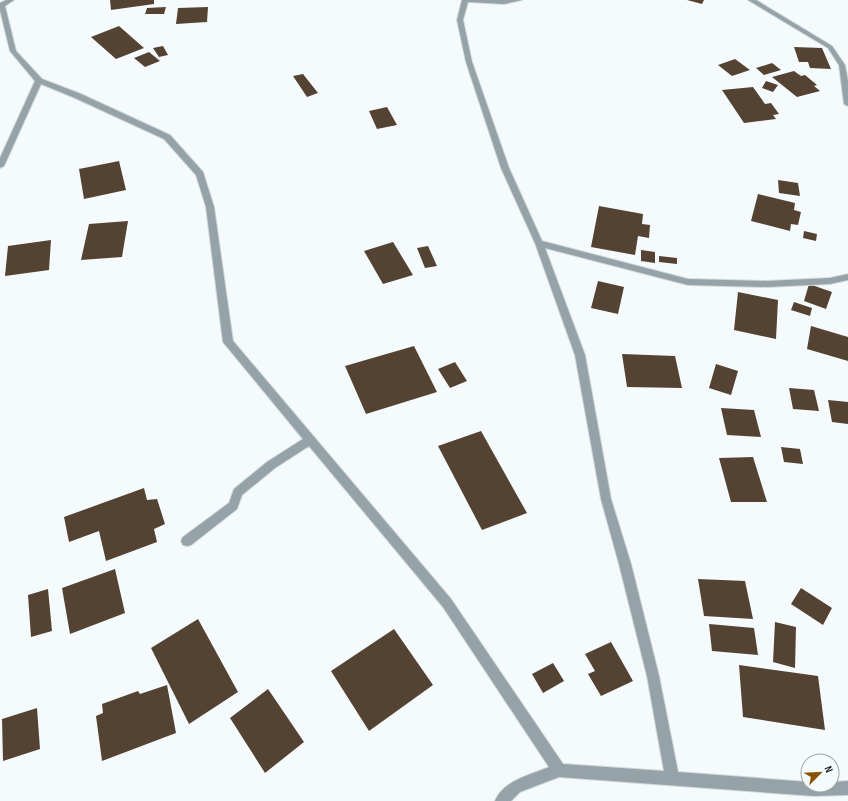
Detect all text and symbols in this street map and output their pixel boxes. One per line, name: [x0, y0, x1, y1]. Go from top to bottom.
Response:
north arrow: [800, 753, 840, 793]
text: N: [822, 764, 836, 775]

